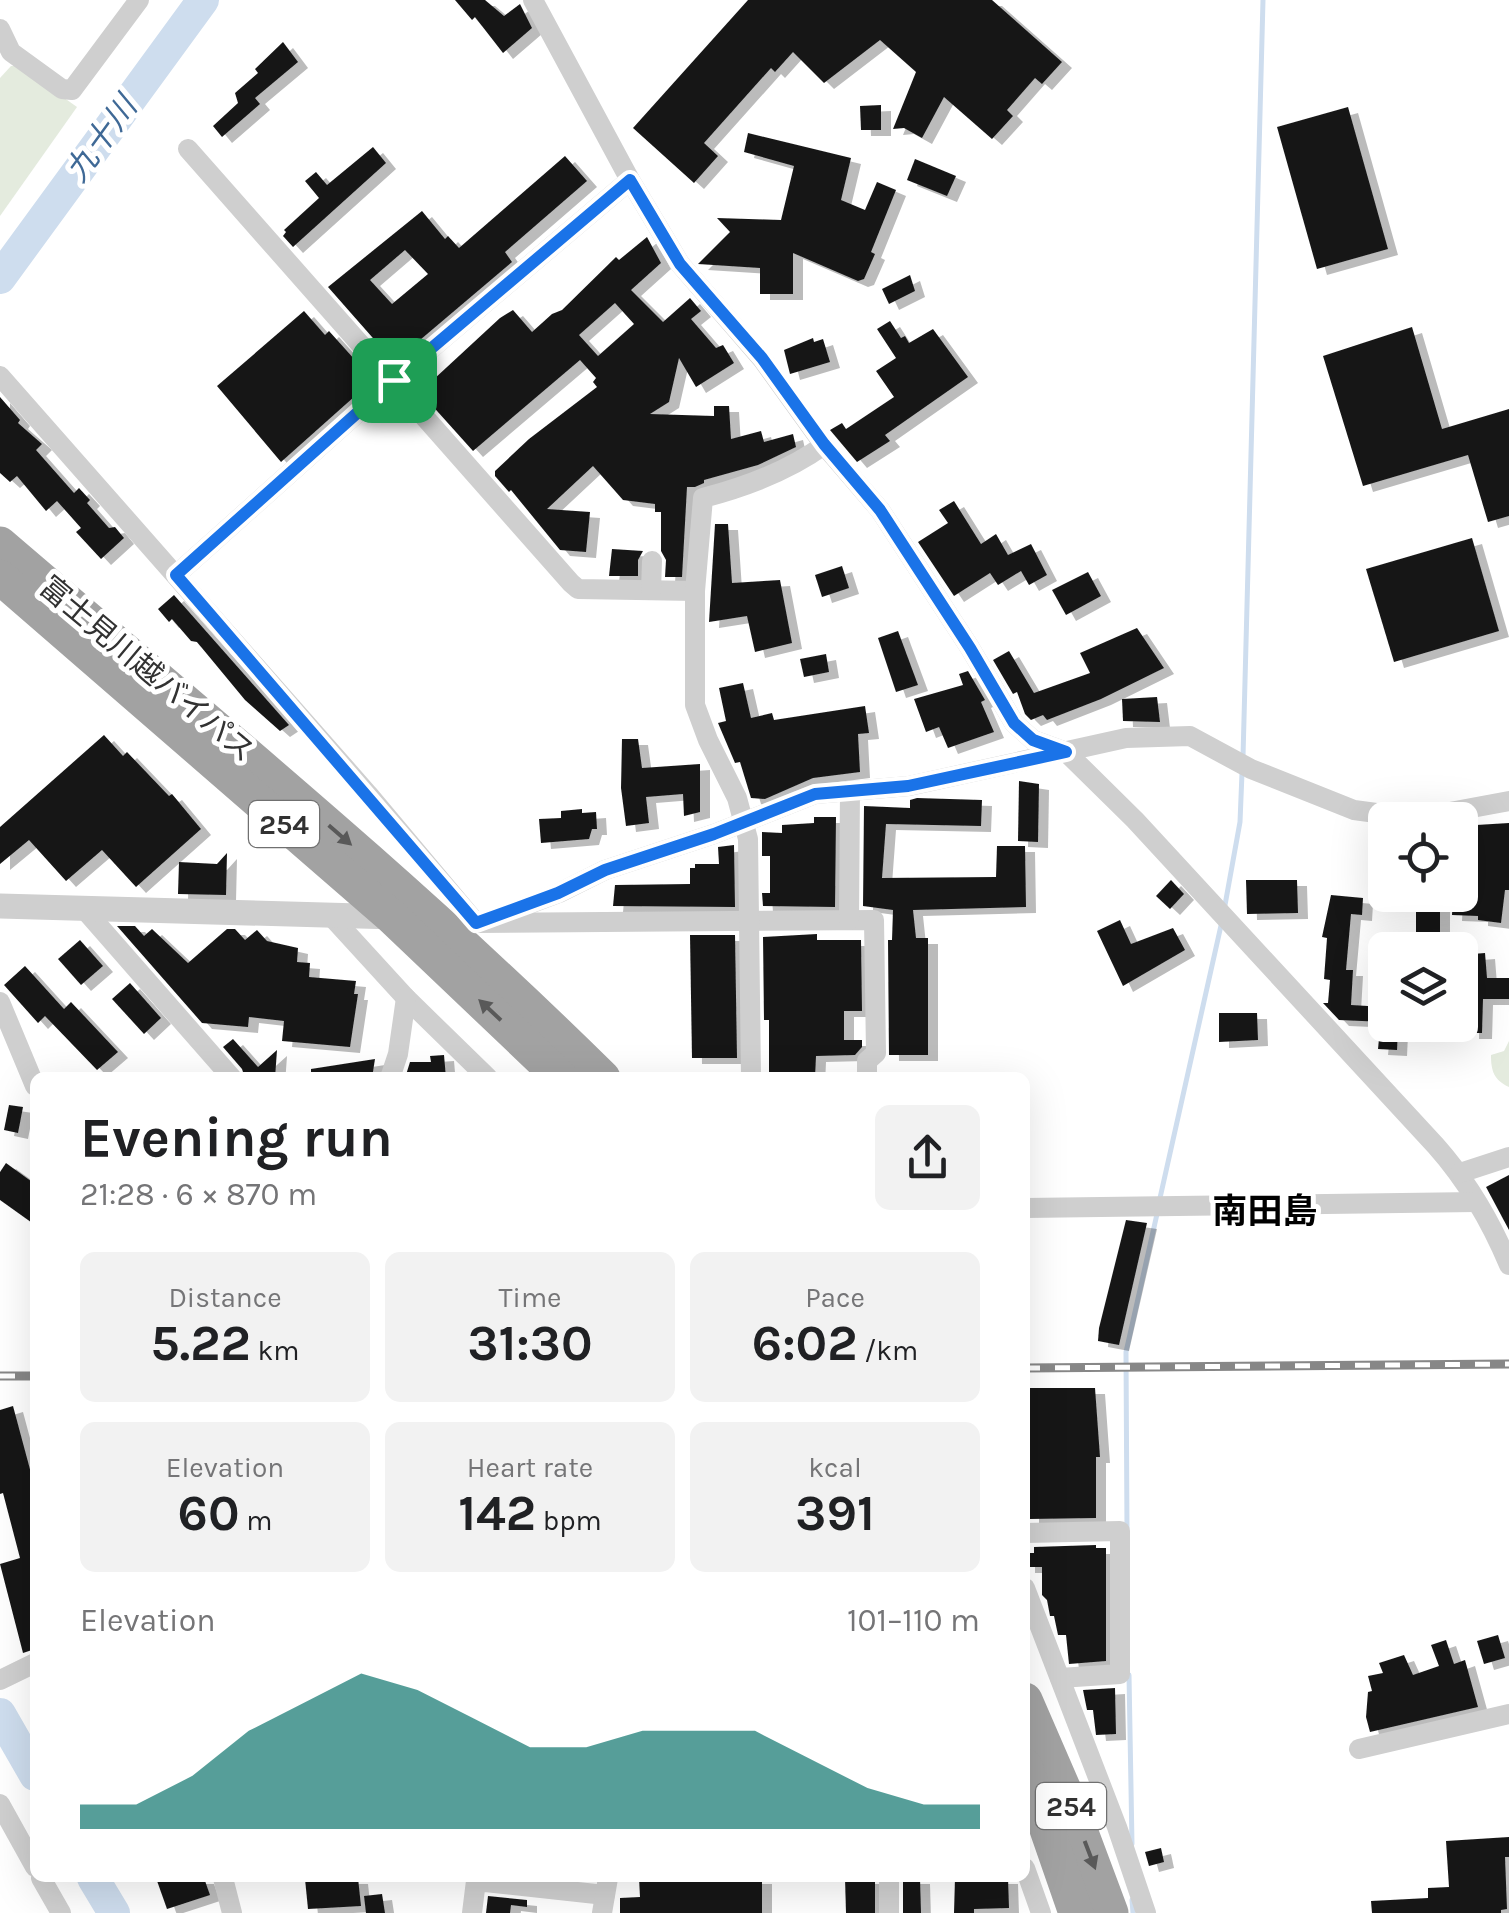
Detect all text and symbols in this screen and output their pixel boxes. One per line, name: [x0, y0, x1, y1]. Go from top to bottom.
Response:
water label: 九十川: [58, 87, 146, 189]
pin: [352, 338, 437, 423]
icon: arrive: [367, 353, 422, 408]
street label: 富士見川越バイパス: [32, 569, 262, 769]
road number: 254: [249, 801, 319, 847]
map controls: [1368, 802, 1478, 1042]
button: locate: [1368, 802, 1478, 912]
one-way arrow: [328, 823, 353, 845]
button: layers: [1368, 932, 1478, 1042]
one-way arrow: [478, 999, 502, 1022]
button: share: [875, 1105, 980, 1210]
text: Evening run: [80, 1106, 393, 1170]
text: 21:28 · 6 × 870 m: [80, 1176, 317, 1213]
district label: 南田島: [1212, 1191, 1318, 1232]
text: Distance: [168, 1281, 282, 1314]
text: Time: [499, 1281, 561, 1314]
text: Pace: [805, 1281, 865, 1314]
text: 5.22: [151, 1314, 251, 1373]
text: 31:30: [467, 1314, 593, 1373]
text: 6:02: [752, 1314, 857, 1373]
text: km: [251, 1334, 299, 1367]
text: /km: [857, 1334, 918, 1367]
text: Elevation: [166, 1451, 284, 1484]
text: Heart rate: [467, 1451, 593, 1484]
text: kcal: [808, 1451, 862, 1484]
text: 60: [178, 1484, 240, 1543]
text: 142: [458, 1484, 536, 1543]
text: 391: [795, 1484, 875, 1543]
text: m: [240, 1504, 272, 1537]
text: bpm: [536, 1504, 602, 1537]
text: Elevation: [80, 1602, 215, 1639]
text: 101–110 m: [847, 1602, 980, 1639]
road number: 254: [1036, 1783, 1106, 1829]
one-way arrow: [1083, 1840, 1098, 1870]

